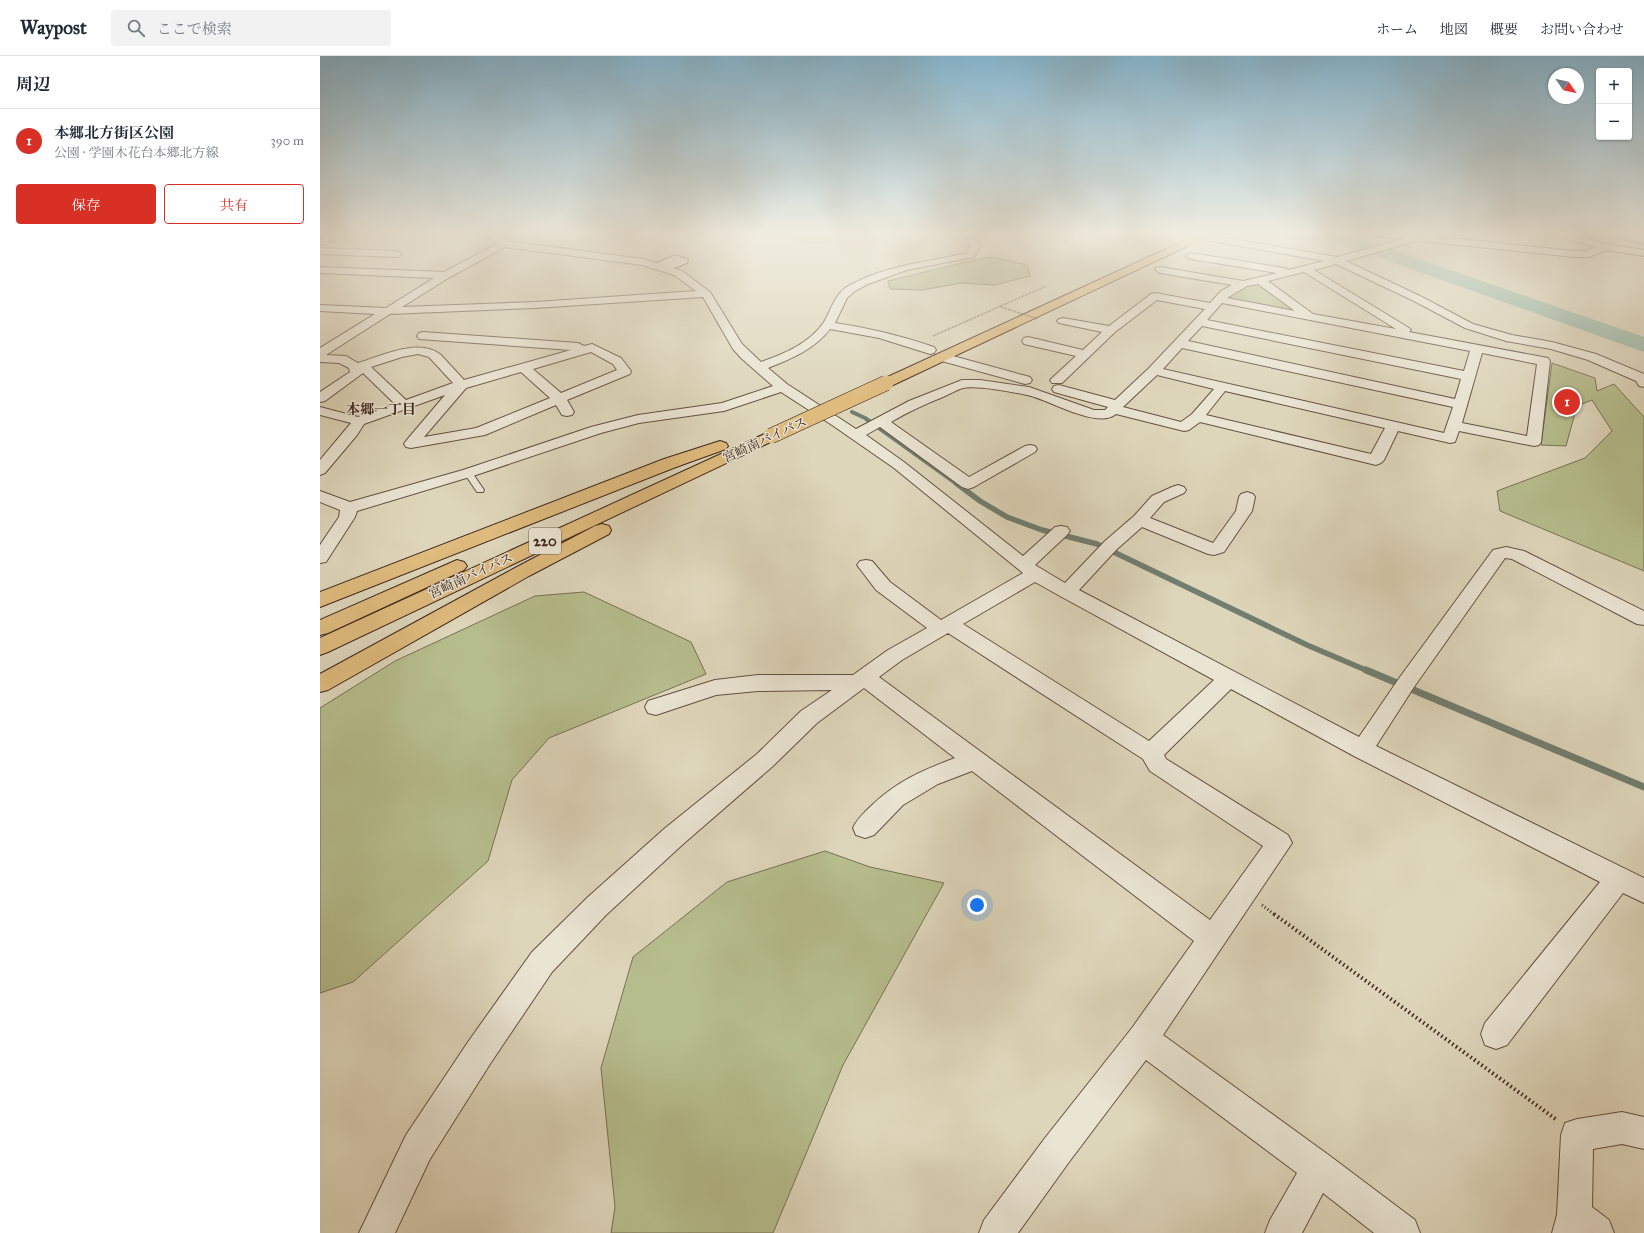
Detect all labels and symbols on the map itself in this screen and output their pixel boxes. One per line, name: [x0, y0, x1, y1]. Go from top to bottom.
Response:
north arrow: [1548, 68, 1584, 104]
pin: 1: [1554, 387, 1580, 417]
district label: 本郷一丁目: [346, 401, 416, 418]
street label: 宮崎南バイパス: [720, 414, 810, 466]
road number: 220: [529, 528, 561, 554]
street label: 宮崎南バイパス: [426, 550, 516, 602]
your location: [967, 895, 987, 915]

